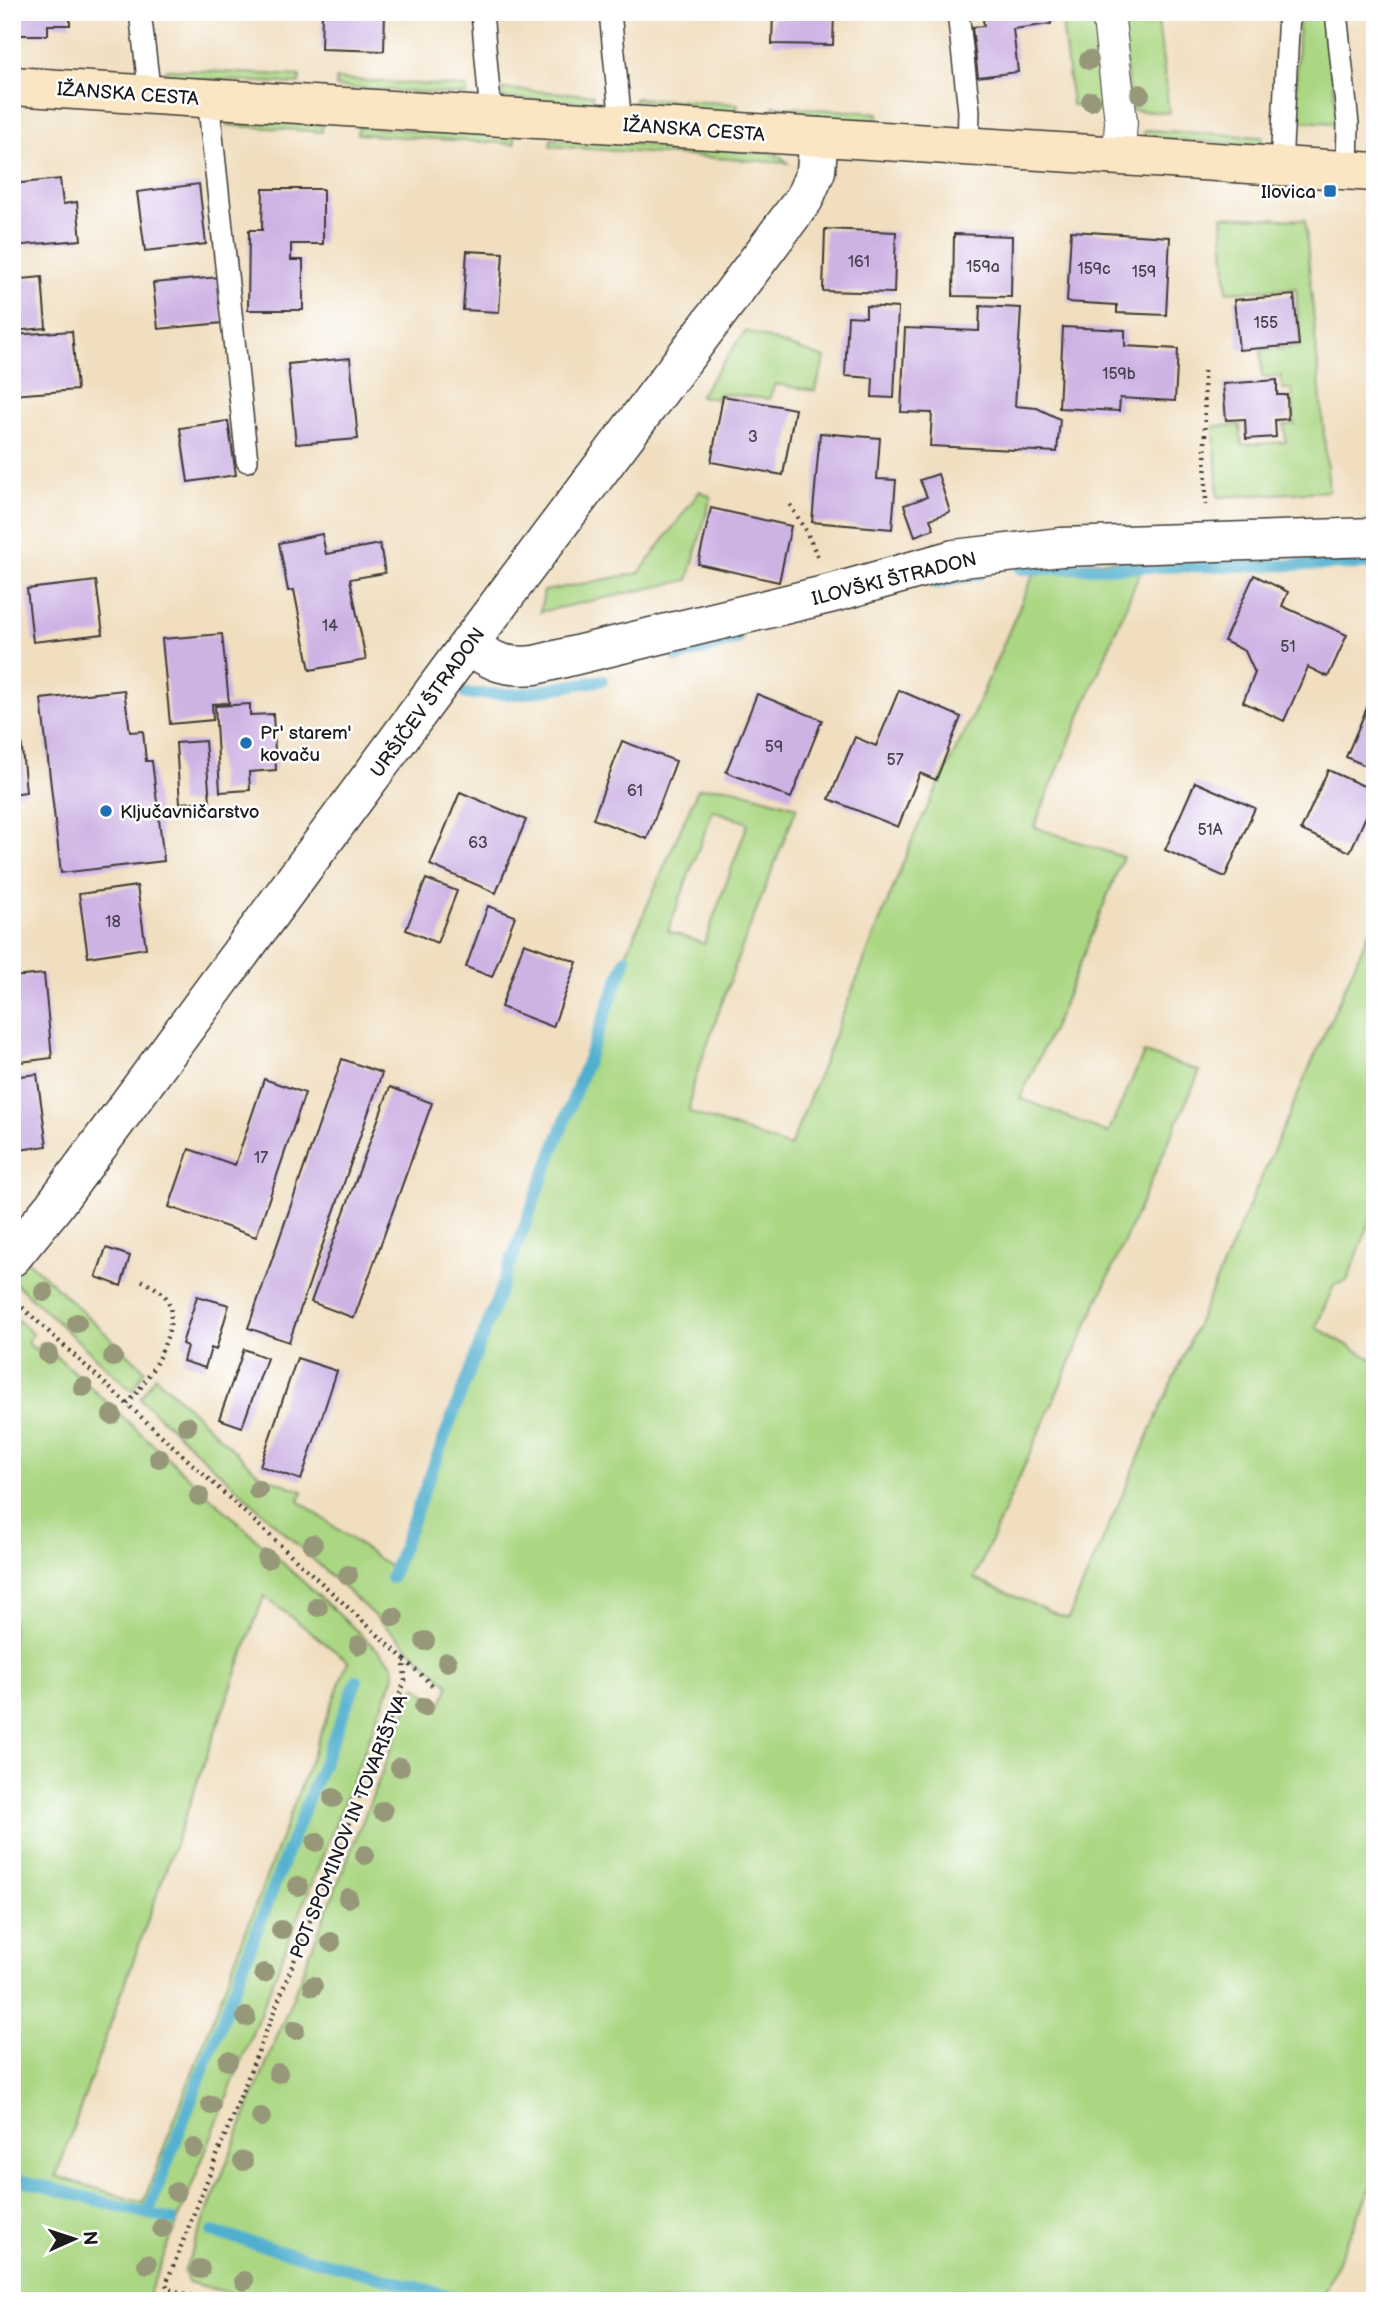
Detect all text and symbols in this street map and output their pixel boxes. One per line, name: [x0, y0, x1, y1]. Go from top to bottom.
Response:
street label: IŽANSKA CESTA: [56, 77, 200, 111]
street label: IŽANSKA CESTA: [622, 113, 766, 147]
place label: Ilovica: [1261, 181, 1316, 204]
marker: Ilovica: [1322, 183, 1338, 199]
house number: 161: [848, 253, 870, 272]
house number: 159a: [966, 258, 1000, 277]
house number: 159c: [1077, 260, 1111, 279]
house number: 159: [1132, 263, 1156, 282]
house number: 155: [1254, 314, 1278, 333]
house number: 159b: [1102, 365, 1136, 384]
house number: 3: [748, 428, 758, 447]
street label: ILOVŠKI ŠTRADON: [810, 548, 979, 611]
house number: 14: [322, 617, 338, 636]
street label: URŠIČEV ŠTRADON: [365, 623, 490, 782]
house number: 51: [1280, 638, 1296, 657]
place label: Pr' starem' kovaču: [260, 722, 352, 767]
marker: Pr' starem' kovaču: [238, 735, 254, 751]
house number: 59: [765, 738, 783, 757]
house number: 57: [886, 751, 904, 770]
house number: 61: [627, 782, 643, 801]
place label: Ključavničarstvo: [120, 801, 260, 824]
marker: Ključavničarstvo: [98, 803, 114, 819]
house number: 51A: [1197, 821, 1223, 840]
house number: 63: [468, 834, 488, 853]
house number: 18: [105, 913, 121, 932]
house number: 17: [254, 1149, 268, 1168]
street label: POT SPOMINOV IN TOVARIŠTVA: [286, 1691, 413, 1962]
north arrow: [38, 2204, 108, 2274]
text: N: [78, 2230, 101, 2246]

